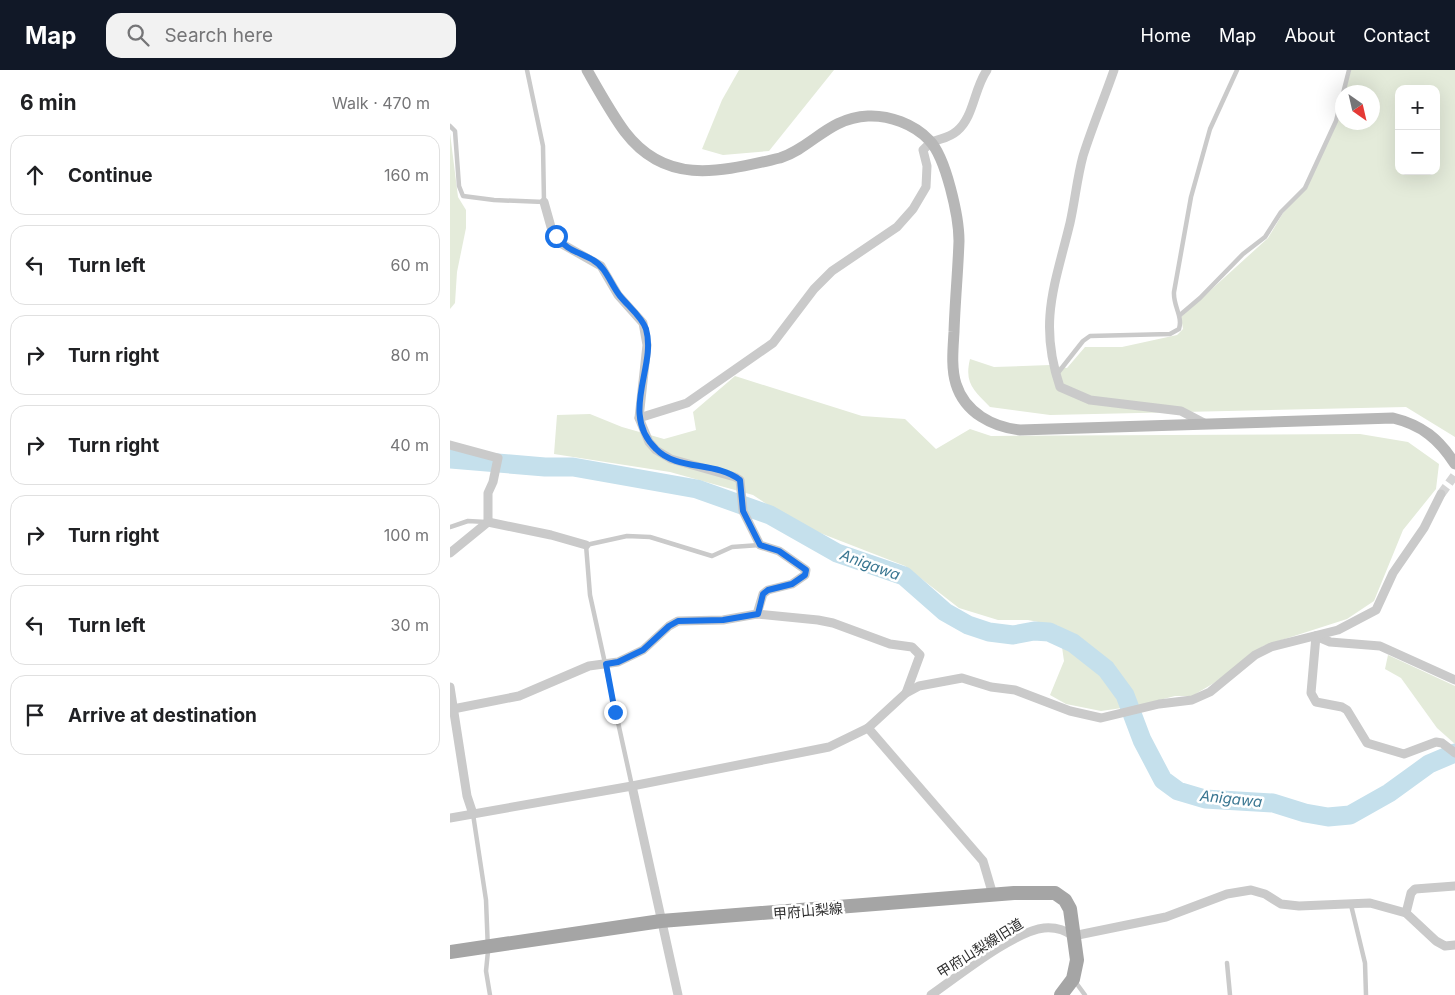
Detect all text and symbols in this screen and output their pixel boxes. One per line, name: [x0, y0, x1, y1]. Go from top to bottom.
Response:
search box: [106, 13, 456, 58]
text: Map: [25, 21, 76, 50]
icon: search: [124, 21, 152, 49]
text: Search here: [164, 24, 273, 47]
text: Home: [1141, 25, 1191, 46]
text: Map: [1219, 25, 1256, 46]
text: About: [1284, 25, 1335, 46]
text: Contact: [1363, 25, 1430, 46]
north arrow: [1335, 85, 1380, 130]
map controls: [1395, 85, 1440, 175]
button: +: [1395, 85, 1440, 130]
text: 6 min: [20, 90, 77, 115]
text: Walk · 470 m: [332, 93, 430, 113]
button: −: [1395, 130, 1440, 175]
icon: ahead: [21, 161, 49, 189]
text: Continue: [68, 164, 153, 187]
text: 160 m: [384, 165, 429, 185]
route start: [545, 225, 568, 248]
icon: left: [21, 251, 49, 279]
text: Turn left: [68, 254, 146, 277]
text: 60 m: [390, 255, 429, 275]
icon: right: [21, 341, 49, 369]
text: Turn right: [68, 344, 159, 367]
text: 80 m: [390, 345, 429, 365]
icon: right: [21, 431, 49, 459]
text: Turn right: [68, 434, 159, 457]
text: 40 m: [390, 435, 429, 455]
icon: right: [21, 521, 49, 549]
text: Turn right: [68, 524, 159, 547]
text: 100 m: [384, 525, 429, 545]
water label: Anigawa: [837, 545, 903, 584]
icon: left: [21, 611, 49, 639]
text: Turn left: [68, 614, 146, 637]
text: 30 m: [391, 615, 429, 635]
icon: arrive: [21, 701, 49, 729]
route end: [604, 701, 627, 724]
text: Arrive at destination: [68, 704, 257, 727]
water label: Anigawa: [1198, 786, 1263, 811]
street label: 甲府山梨線: [772, 899, 844, 922]
street label: 甲府山梨線旧道: [934, 914, 1026, 981]

